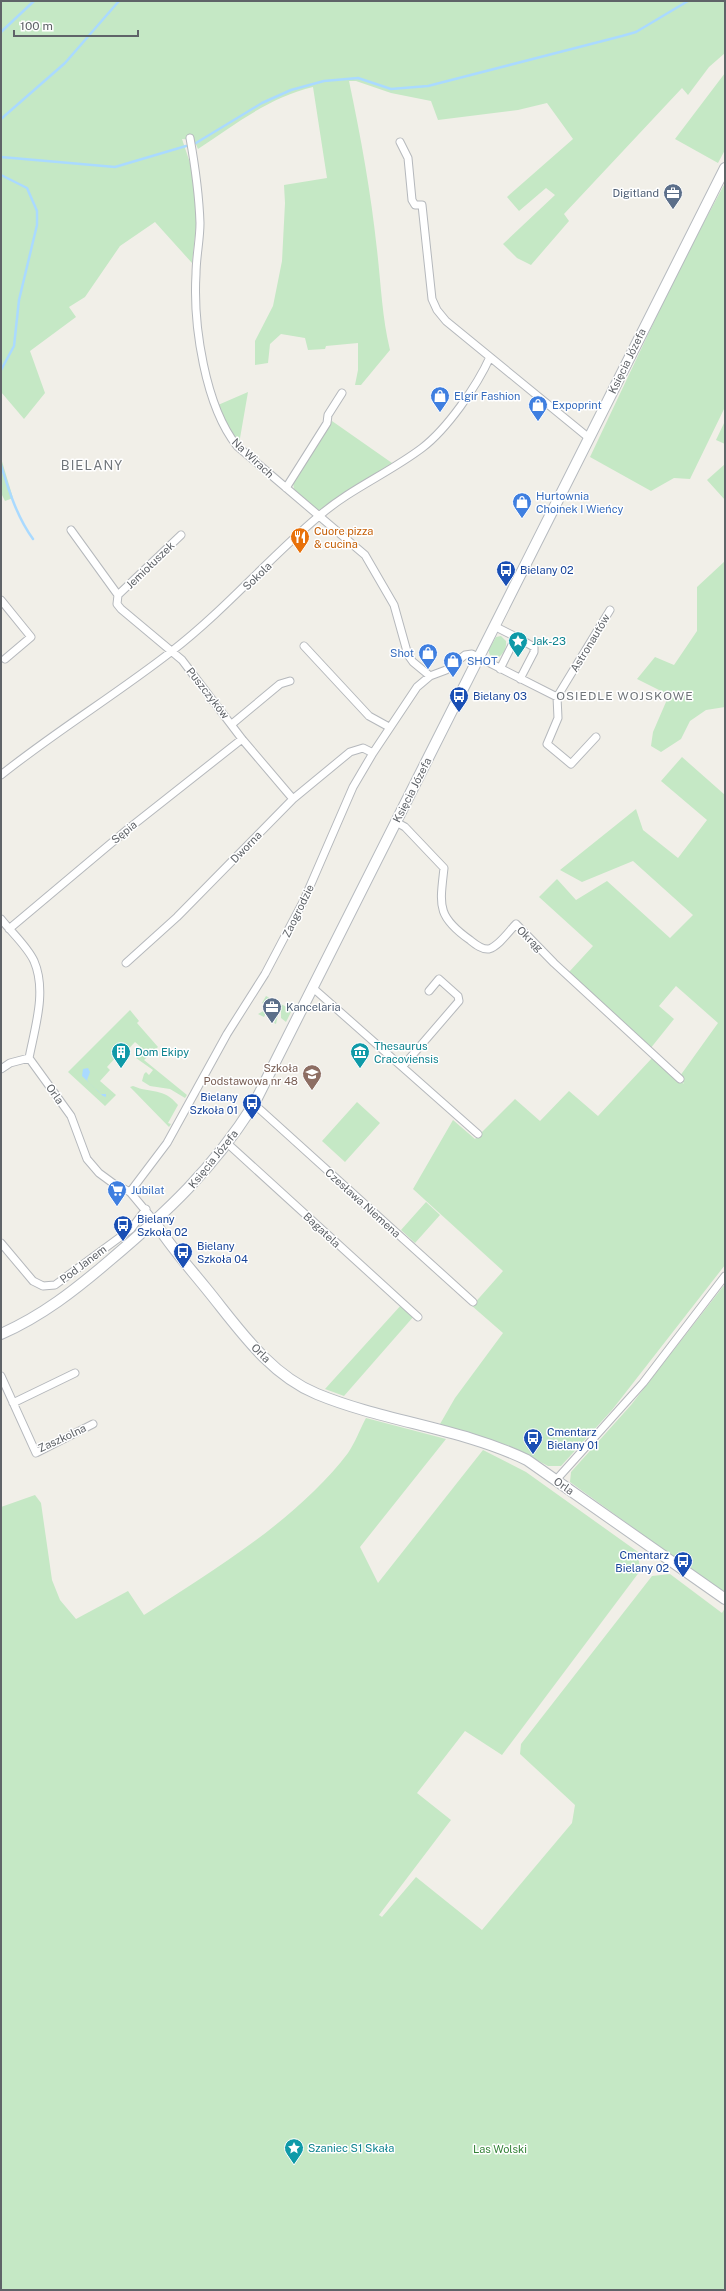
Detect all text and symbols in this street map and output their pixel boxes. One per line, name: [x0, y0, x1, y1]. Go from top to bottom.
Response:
scale bar: [14, 12, 138, 38]
text: 100 m: [20, 19, 53, 33]
office icon: Digitland: [662, 182, 684, 210]
place label: Digitland: [613, 187, 659, 199]
street label: Księcia Józefa: [606, 326, 648, 396]
shop icon: Elgir Fashion: [429, 385, 451, 413]
place label: Elgir Fashion: [454, 390, 520, 402]
shop icon: Expoprint: [527, 394, 549, 422]
place label: Expoprint: [552, 399, 602, 411]
street label: Na Wirach: [230, 436, 276, 480]
district label: BIELANY: [61, 458, 123, 473]
place label: Hurtownia Choinek I Wieńcy: [536, 490, 624, 515]
shop icon: Hurtownia Choinek I Wieńcy: [511, 491, 533, 519]
place label: Cuore pizza & cucina: [314, 525, 373, 550]
restaurant icon: Cuore pizza & cucina: [289, 526, 311, 554]
street label: Jemiołuszek: [123, 539, 177, 591]
street label: Sokola: [240, 559, 274, 593]
bus stop icon: Bielany 02: [495, 559, 517, 587]
place label: Bielany 02: [520, 564, 574, 576]
street label: Astronautów: [568, 612, 612, 674]
place icon: Jak-23: [507, 630, 529, 658]
place label: Jak-23: [532, 635, 566, 647]
shop icon: Shot: [417, 642, 439, 670]
place label: Shot: [390, 647, 414, 659]
shop icon: SHOT: [442, 650, 464, 678]
place label: SHOT: [467, 655, 498, 667]
street label: Puszczyków: [184, 665, 232, 721]
bus stop icon: Bielany 03: [448, 685, 470, 713]
district label: OSIEDLE WOJSKOWE: [556, 689, 694, 703]
place label: Bielany 03: [473, 690, 527, 702]
street label: Księcia Józefa: [390, 755, 434, 825]
street label: Sępia: [109, 818, 139, 846]
street label: Dworna: [228, 829, 264, 865]
street label: Zaogrodzie: [280, 883, 316, 939]
street label: Okrąg: [515, 924, 545, 954]
office icon: Kancelaria: [261, 996, 283, 1024]
place label: Kancelaria: [286, 1001, 340, 1013]
place label: Thesaurus Cracoviensis: [374, 1040, 439, 1065]
building icon: Dom Ekipy: [110, 1041, 132, 1069]
museum icon: Thesaurus Cracoviensis: [349, 1041, 371, 1069]
place label: Dom Ekipy: [135, 1046, 189, 1058]
place label: Szkoła Podstawowa nr 48: [204, 1062, 298, 1087]
school or university icon: Szkoła Podstawowa nr 48: [301, 1063, 323, 1091]
street label: Orla: [44, 1082, 66, 1106]
place label: Bielany Szkoła 01: [190, 1091, 238, 1116]
bus stop icon: Bielany Szkoła 01: [241, 1092, 263, 1120]
street label: Księcia Józefa: [186, 1127, 240, 1191]
street label: Czesława Niemena: [323, 1166, 403, 1240]
supermarket icon: Jubilat: [106, 1179, 128, 1207]
place label: Jubilat: [131, 1184, 165, 1196]
street label: Bagatela: [301, 1210, 343, 1250]
place label: Bielany Szkoła 02: [137, 1213, 188, 1238]
bus stop icon: Bielany Szkoła 02: [112, 1214, 134, 1242]
place label: Bielany Szkoła 04: [197, 1240, 248, 1265]
bus stop icon: Bielany Szkoła 04: [172, 1241, 194, 1269]
street label: Pod Janem: [57, 1243, 109, 1285]
street label: Orla: [249, 1341, 273, 1365]
street label: Zaszkolna: [36, 1422, 88, 1454]
place label: Cmentarz Bielany 01: [547, 1426, 599, 1451]
bus stop icon: Cmentarz Bielany 01: [522, 1427, 544, 1455]
street label: Orla: [552, 1475, 576, 1497]
place label: Cmentarz Bielany 02: [615, 1549, 669, 1574]
bus stop icon: Cmentarz Bielany 02: [672, 1550, 694, 1578]
place icon: Szaniec S1 Skała: [283, 2137, 305, 2165]
place label: Szaniec S1 Skała: [308, 2142, 394, 2154]
park label: Las Wolski: [473, 2143, 527, 2155]

